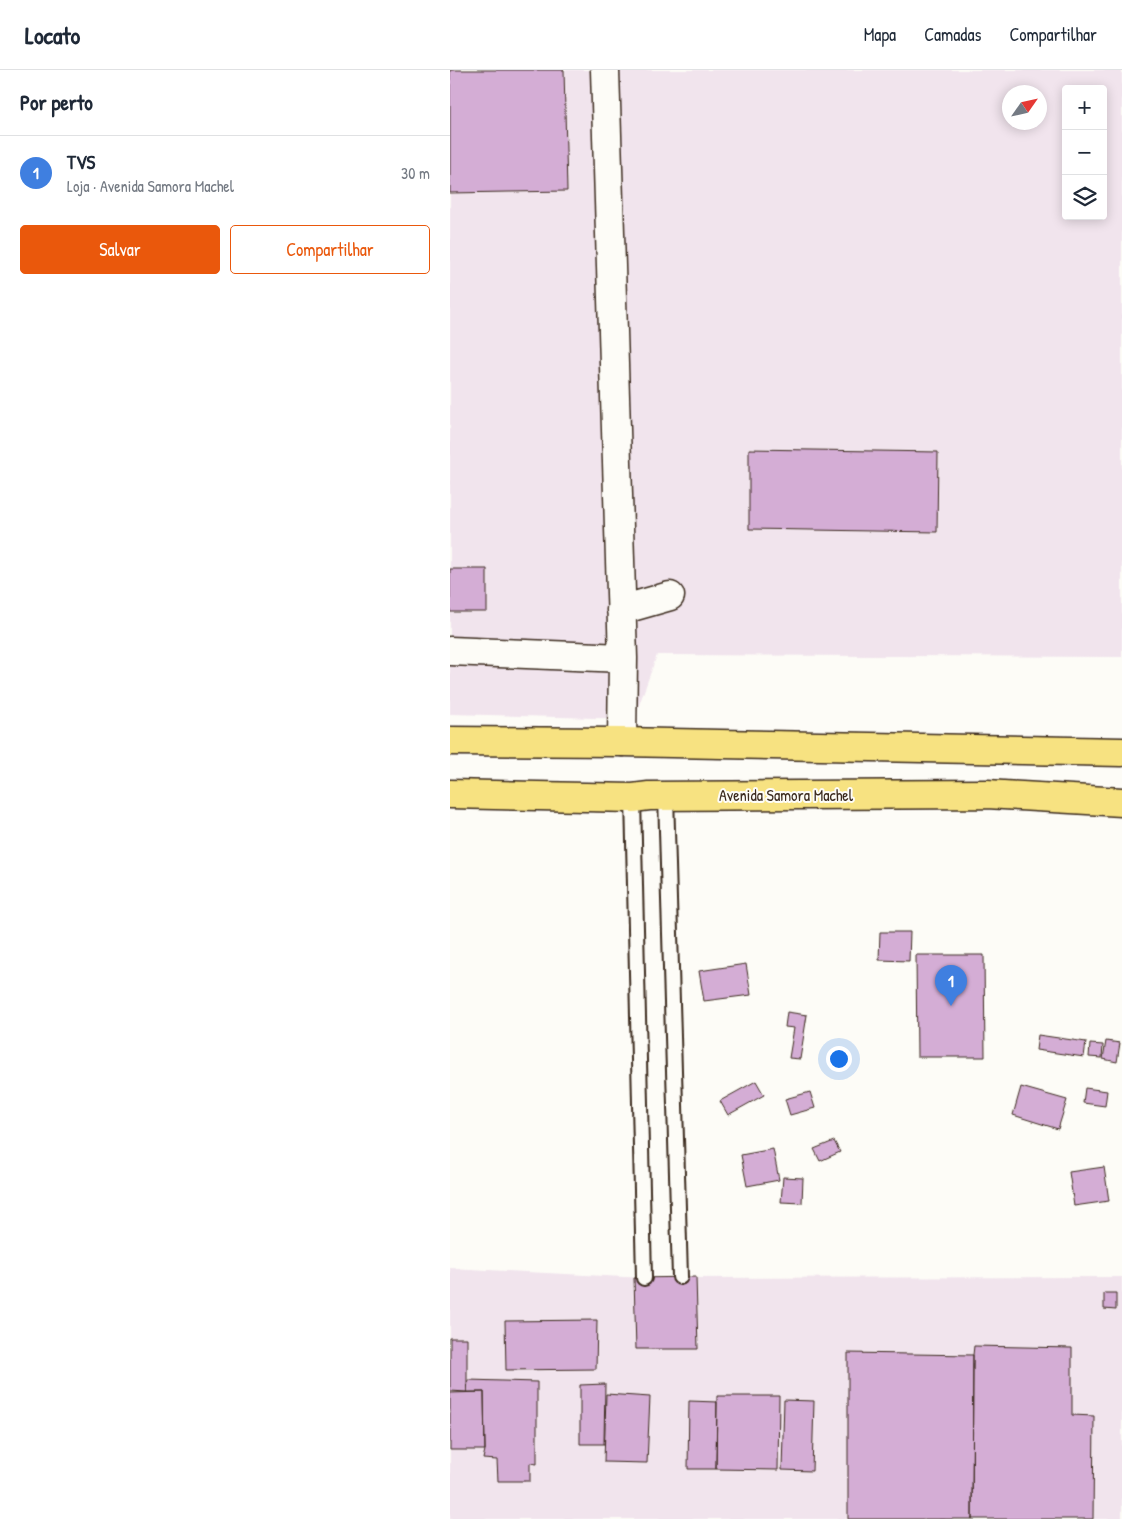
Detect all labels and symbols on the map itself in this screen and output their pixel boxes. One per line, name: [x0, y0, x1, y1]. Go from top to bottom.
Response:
north arrow: [1002, 85, 1047, 130]
street label: Avenida Samora Machel: [719, 784, 854, 806]
pin: 1: [935, 965, 967, 1006]
your location: [826, 1046, 852, 1072]

